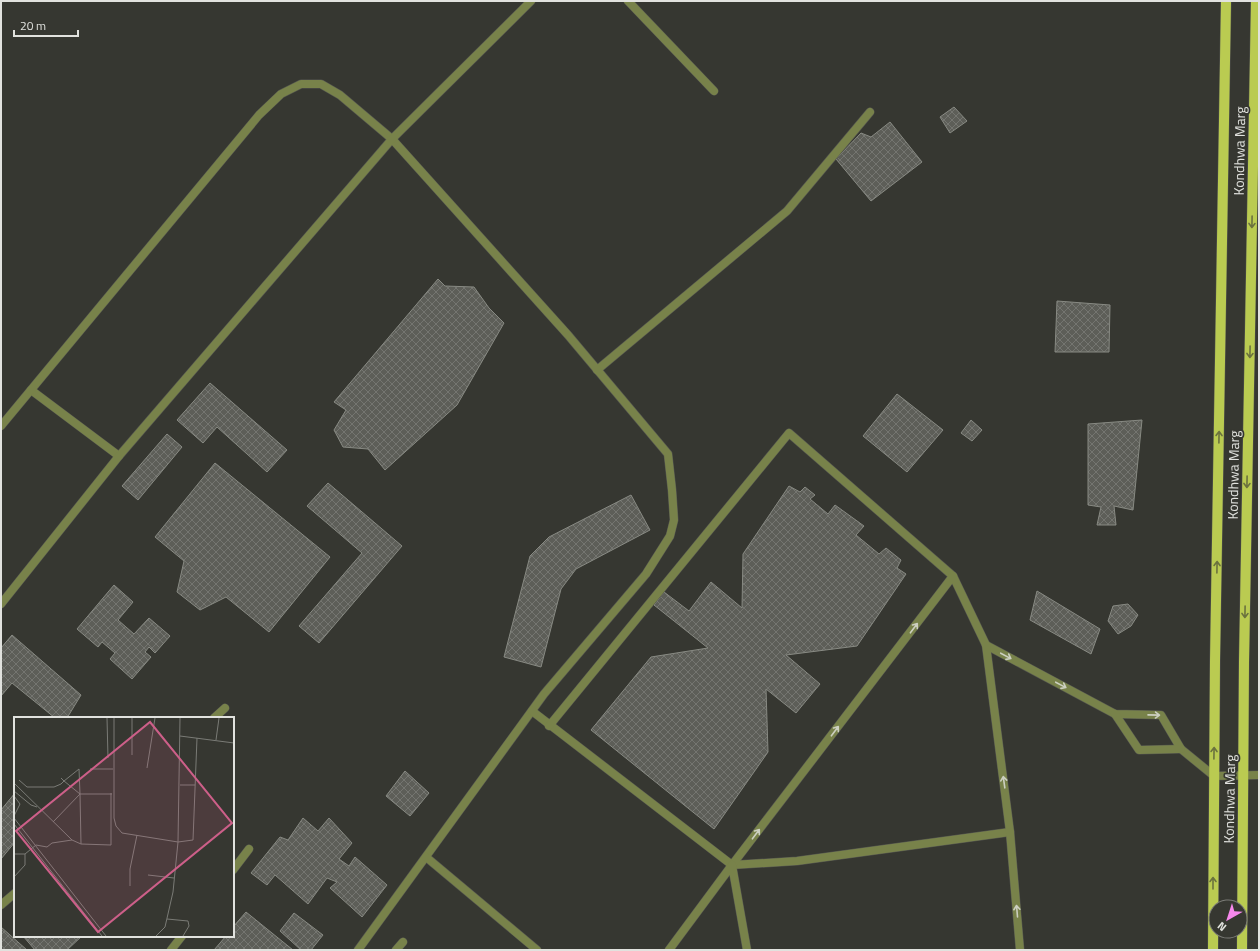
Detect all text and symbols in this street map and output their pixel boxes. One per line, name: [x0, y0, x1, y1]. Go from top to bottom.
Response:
scale bar: [14, 12, 78, 38]
text: 20 m: [20, 16, 46, 35]
street label: Kondhwa Marg: [1228, 106, 1250, 196]
one-way arrow: [1248, 215, 1256, 228]
one-way arrow: [1246, 345, 1253, 358]
street label: Kondhwa Marg: [1222, 430, 1244, 520]
one-way arrow: [1215, 431, 1223, 444]
one-way arrow: [1244, 475, 1251, 488]
one-way arrow: [1213, 561, 1221, 574]
one-way arrow: [1241, 605, 1249, 618]
one-way arrow: [909, 622, 918, 633]
one-way arrow: [1000, 653, 1012, 660]
one-way arrow: [1054, 682, 1066, 689]
one-way arrow: [1147, 711, 1160, 718]
inset map: [14, 717, 234, 937]
one-way arrow: [830, 726, 839, 737]
one-way arrow: [1210, 747, 1218, 760]
street label: Kondhwa Marg: [1218, 754, 1240, 844]
one-way arrow: [1000, 776, 1008, 789]
one-way arrow: [751, 829, 760, 840]
one-way arrow: [1209, 877, 1217, 890]
north arrow: [1208, 899, 1248, 939]
one-way arrow: [1013, 905, 1021, 918]
text: N: [1214, 918, 1230, 935]

